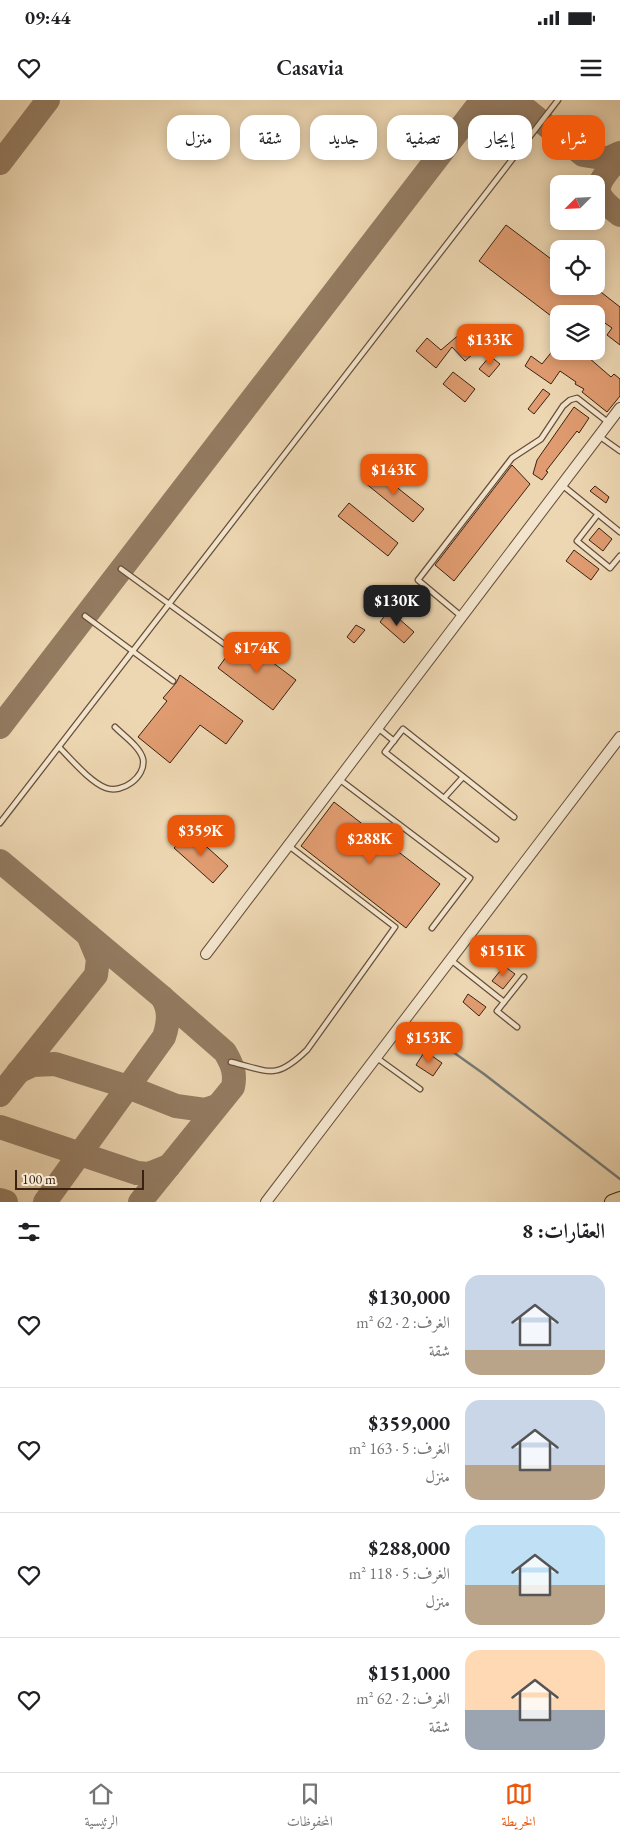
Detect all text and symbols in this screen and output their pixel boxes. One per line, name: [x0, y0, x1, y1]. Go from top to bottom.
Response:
text: 09:44: [25, 5, 71, 30]
text: Casavia: [276, 53, 344, 82]
icon: heart: [15, 54, 43, 82]
icon: menu: [577, 54, 605, 82]
chip: منزل: [167, 115, 230, 160]
chip: شقة: [240, 115, 300, 160]
chip: جديد: [310, 115, 377, 160]
chip: تصفية: [387, 115, 458, 160]
chip: إيجار: [468, 115, 532, 160]
chip: شراء: [542, 115, 605, 160]
north arrow: [550, 175, 605, 230]
map controls: [550, 175, 605, 360]
button: locate: [550, 240, 605, 295]
button: layers: [550, 305, 605, 360]
pin: $133K: [455, 324, 525, 366]
text: $133K: [468, 329, 512, 350]
pin: $143K: [359, 454, 429, 496]
text: $143K: [372, 459, 416, 480]
pin: $130K: [362, 584, 432, 627]
text: $130K: [375, 590, 419, 611]
pin: $174K: [222, 632, 292, 674]
text: $174K: [235, 637, 279, 658]
pin: $359K: [166, 814, 236, 857]
text: $359K: [179, 820, 223, 841]
pin: $288K: [335, 822, 405, 865]
text: $288K: [348, 828, 392, 849]
pin: $151K: [468, 934, 538, 977]
text: $151K: [481, 940, 525, 961]
pin: $153K: [394, 1022, 464, 1064]
text: $153K: [407, 1027, 451, 1048]
scale bar: [15, 1167, 144, 1190]
text: 100 m: [22, 1170, 56, 1188]
text: العقارات: 8: [522, 1217, 605, 1244]
icon: filters: [15, 1218, 43, 1246]
text: $130,000: [368, 1283, 450, 1310]
icon: home: [505, 1295, 565, 1355]
icon: heart: [15, 1311, 43, 1339]
text: الغرف: 2 · 62 m²: [356, 1312, 450, 1333]
text: شقة: [429, 1340, 450, 1361]
text: $359,000: [368, 1409, 450, 1436]
icon: home: [505, 1420, 565, 1480]
icon: heart: [15, 1436, 43, 1464]
text: الغرف: 5 · 163 m²: [349, 1438, 450, 1459]
text: منزل: [425, 1466, 450, 1487]
text: $288,000: [368, 1534, 450, 1561]
icon: home: [505, 1545, 565, 1605]
icon: heart: [15, 1561, 43, 1589]
text: الغرف: 5 · 118 m²: [349, 1563, 450, 1584]
text: منزل: [425, 1591, 450, 1612]
text: $151,000: [368, 1659, 450, 1686]
icon: home: [505, 1670, 565, 1730]
icon: heart: [15, 1686, 43, 1714]
text: الغرف: 2 · 62 m²: [356, 1688, 450, 1709]
text: شقة: [429, 1716, 450, 1737]
tab: الرئيسية: [84, 1780, 118, 1835]
tab: المحفوظات: [287, 1780, 333, 1835]
tab: الخريطة: [502, 1780, 536, 1835]

